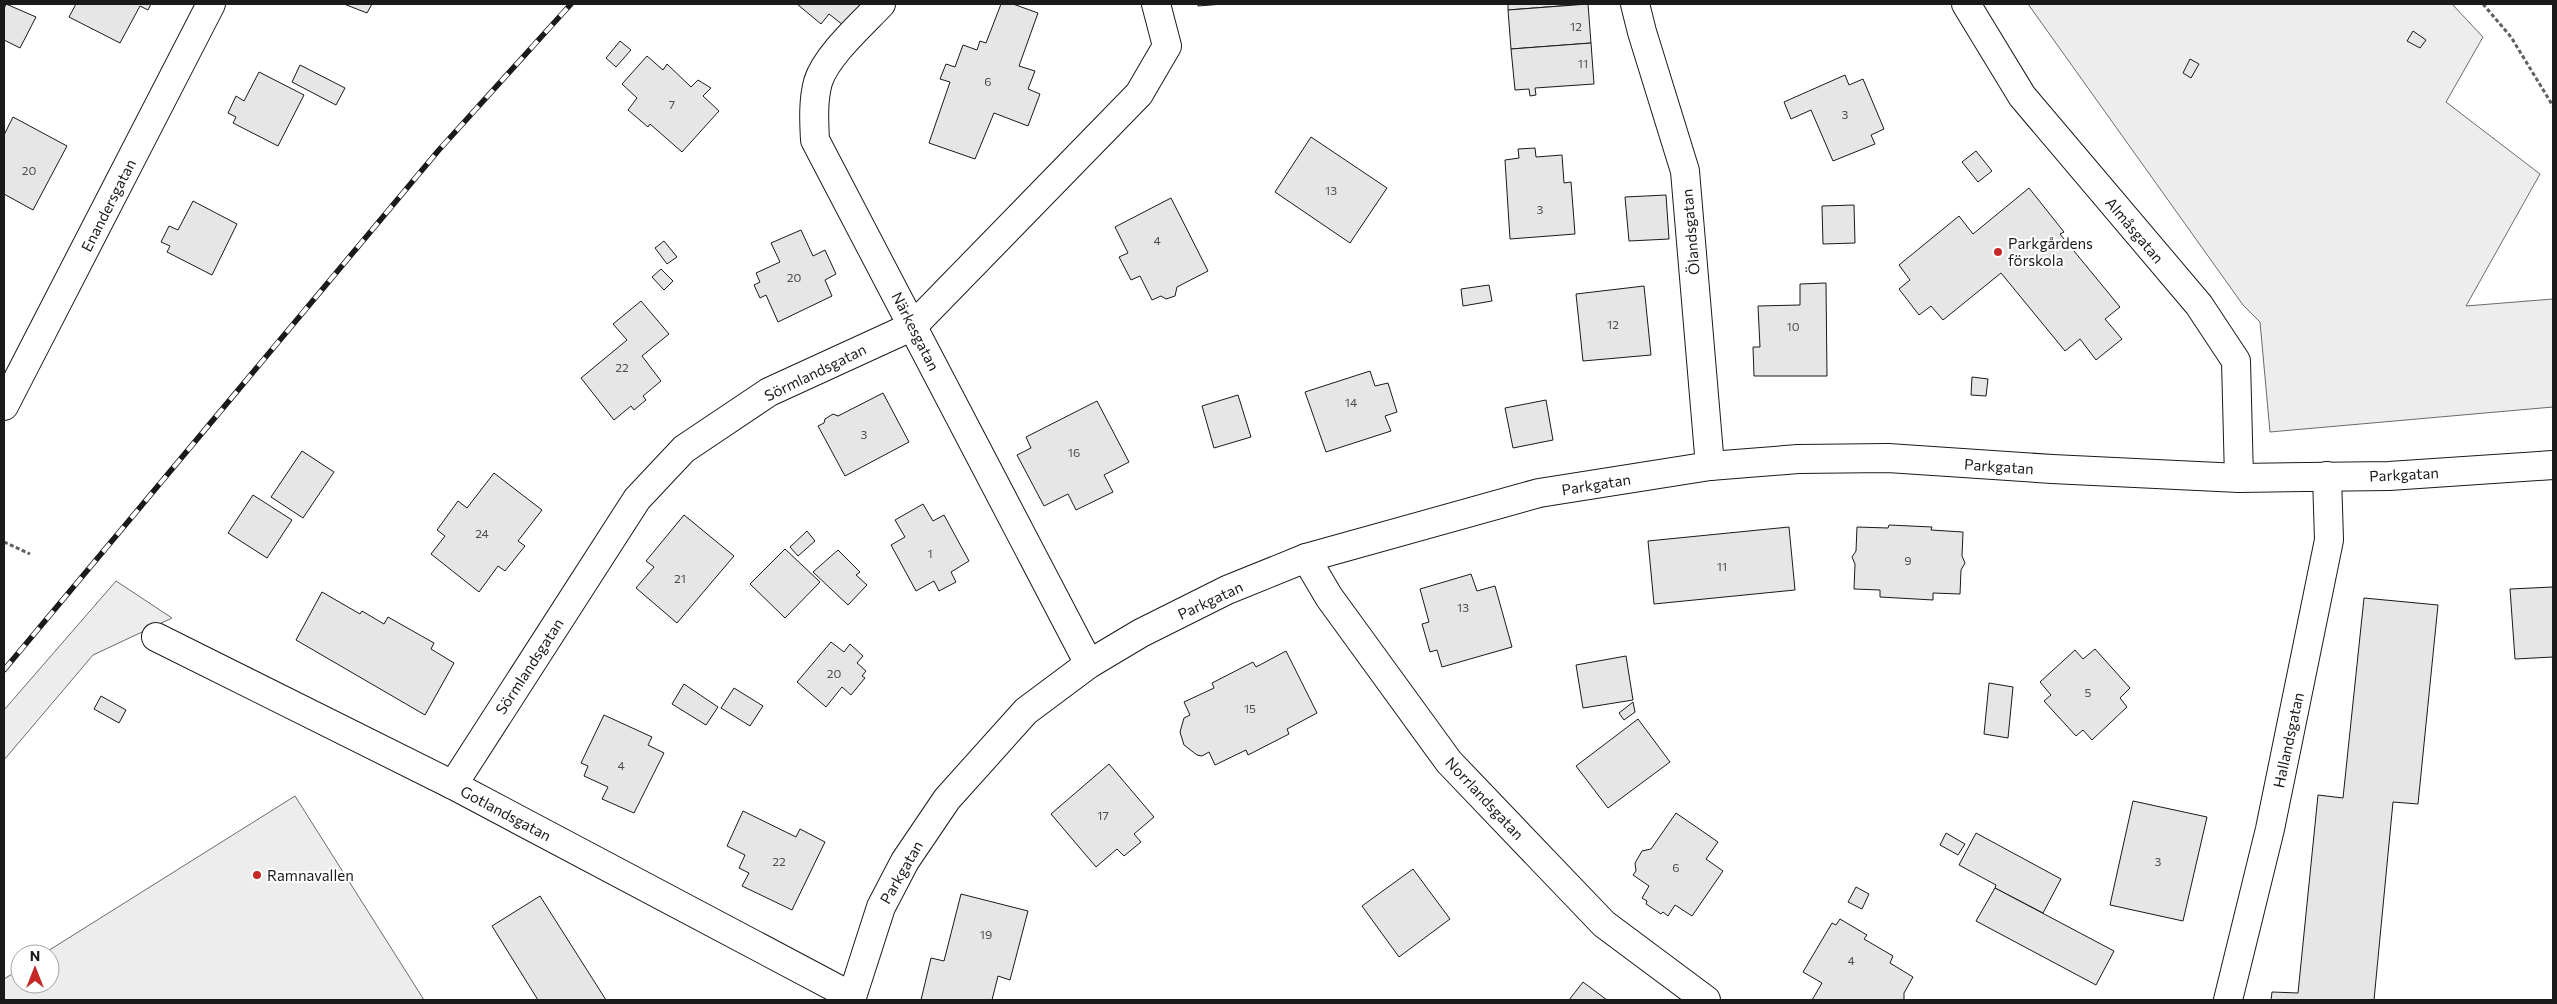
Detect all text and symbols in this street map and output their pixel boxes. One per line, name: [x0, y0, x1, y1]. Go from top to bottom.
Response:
house number: 12: [1570, 19, 1582, 33]
house number: 11: [1578, 56, 1588, 70]
house number: 6: [984, 74, 992, 88]
house number: 7: [669, 97, 675, 111]
house number: 3: [1842, 107, 1849, 121]
street label: Enandersgatan: [77, 156, 139, 254]
house number: 20: [22, 163, 36, 177]
house number: 13: [1325, 183, 1337, 197]
street label: Ölandsgatan: [1677, 188, 1703, 276]
street label: Almåsgatan: [2102, 193, 2168, 267]
house number: 3: [1537, 202, 1544, 216]
house number: 4: [1153, 233, 1161, 247]
place label: Parkgårdens förskola: [2008, 234, 2093, 269]
marker: Parkgårdens förskola: [1992, 246, 2004, 258]
house number: 20: [787, 270, 801, 284]
street label: Närkesgatan: [888, 289, 944, 373]
house number: 12: [1607, 317, 1619, 331]
house number: 10: [1787, 319, 1800, 333]
street label: Sörmlandsgatan: [761, 340, 869, 404]
house number: 22: [615, 360, 629, 374]
house number: 14: [1345, 395, 1357, 409]
house number: 3: [861, 427, 868, 441]
house number: 16: [1068, 445, 1080, 459]
street label: Parkgatan: [1964, 455, 2034, 477]
street label: Parkgatan: [2369, 463, 2439, 485]
street label: Parkgatan: [1560, 470, 1632, 498]
house number: 24: [475, 526, 489, 540]
house number: 1: [927, 546, 933, 560]
house number: 9: [1904, 553, 1912, 567]
house number: 11: [1717, 559, 1727, 573]
house number: 21: [674, 571, 686, 585]
street label: Parkgatan: [1175, 577, 1245, 623]
house number: 13: [1457, 600, 1469, 614]
street label: Sörmlandsgatan: [491, 615, 567, 717]
house number: 20: [827, 666, 841, 680]
house number: 5: [2085, 685, 2092, 699]
street label: Hallandsgatan: [2269, 691, 2307, 789]
house number: 15: [1244, 701, 1256, 715]
street label: Norrlandsgatan: [1442, 753, 1528, 843]
house number: 4: [617, 758, 625, 772]
street label: Gotlandsgatan: [458, 782, 554, 844]
house number: 17: [1097, 808, 1109, 822]
street label: Parkgatan: [876, 837, 926, 907]
house number: 22: [772, 854, 786, 868]
house number: 3: [2155, 854, 2162, 868]
house number: 6: [1672, 860, 1680, 874]
place label: Ramnavallen: [267, 866, 354, 884]
marker: Ramnavallen: [251, 869, 263, 881]
house number: 19: [980, 927, 992, 941]
north arrow: [10, 944, 60, 994]
text: N: [30, 947, 40, 964]
house number: 4: [1847, 953, 1855, 967]

